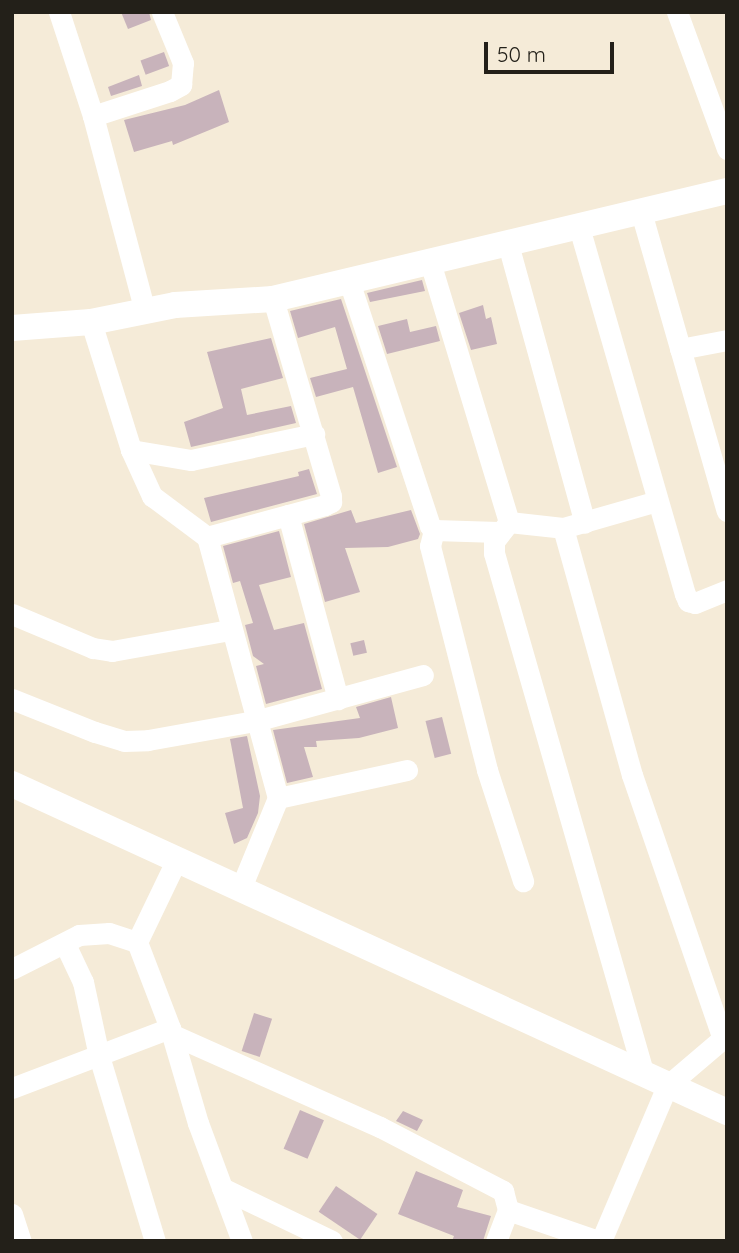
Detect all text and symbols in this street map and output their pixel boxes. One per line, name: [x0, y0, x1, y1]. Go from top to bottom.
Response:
scale bar: [487, 28, 616, 72]
text: 50 m: [497, 41, 546, 67]

